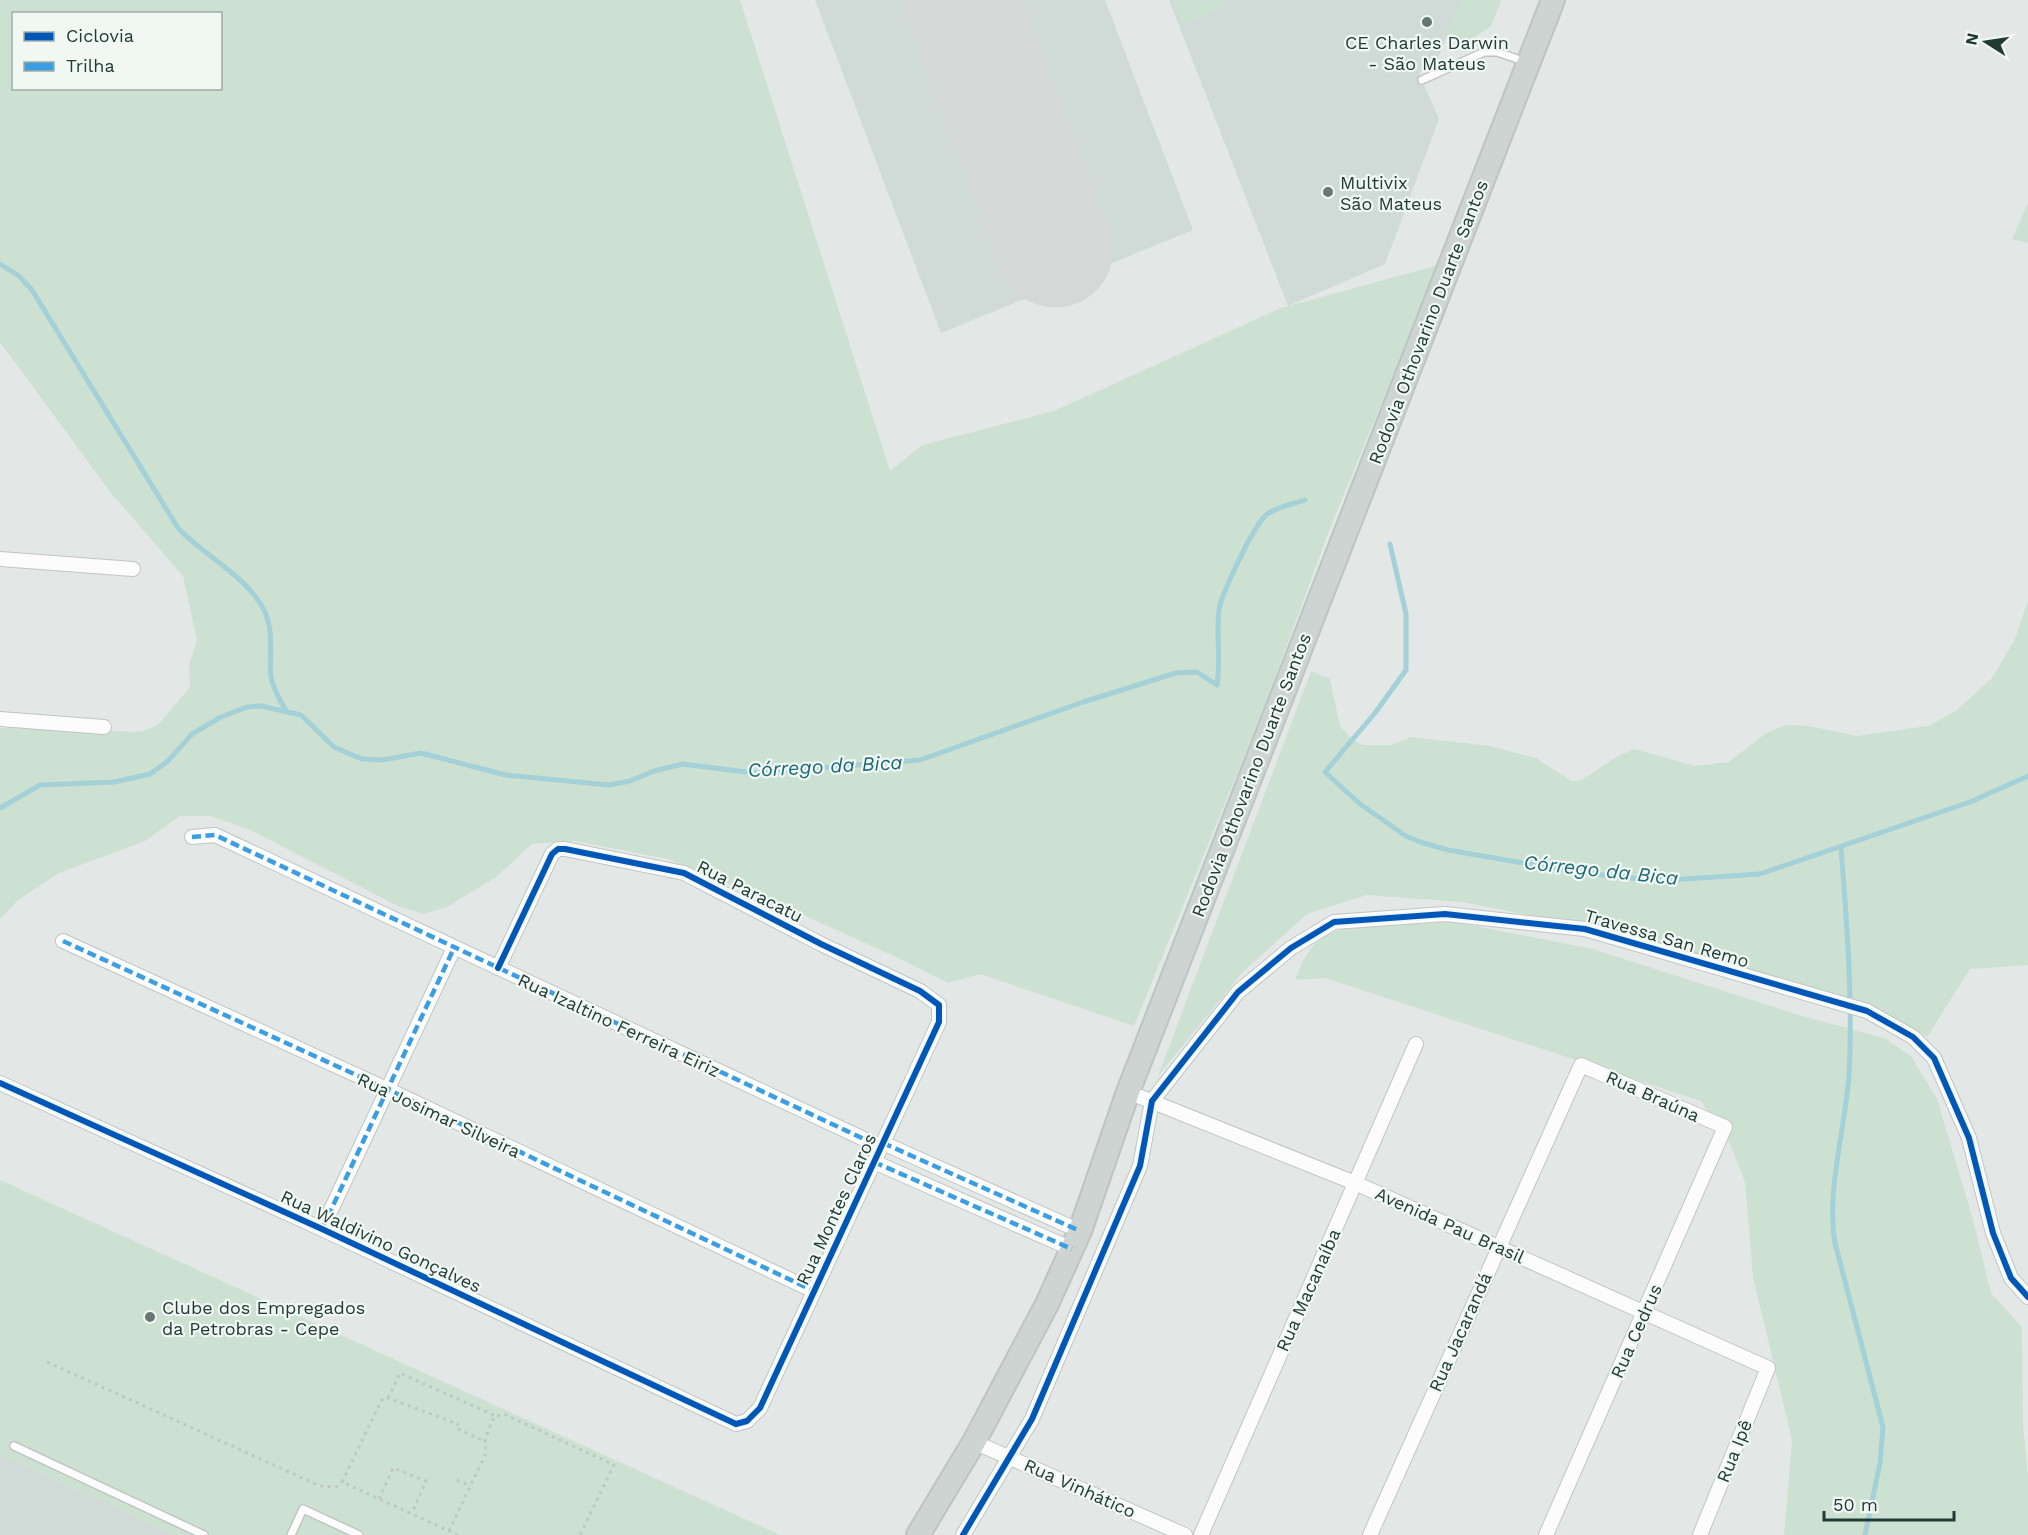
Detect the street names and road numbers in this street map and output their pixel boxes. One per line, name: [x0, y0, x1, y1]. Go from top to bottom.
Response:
street label: Rodovia Othovarino Duarte Santos: [1364, 177, 1492, 467]
street label: Rodovia Othovarino Duarte Santos: [1187, 630, 1315, 920]
street label: Rua Paracatu: [694, 855, 806, 927]
street label: Travessa San Remo: [1582, 904, 1752, 972]
street label: Rua Izaltino Ferreira Eiriz: [515, 969, 723, 1081]
street label: Rua Braúna: [1603, 1066, 1703, 1126]
street label: Rua Josimar Silveira: [354, 1068, 524, 1162]
street label: Rua Montes Claros: [792, 1130, 880, 1288]
street label: Avenida Pau Brasil: [1372, 1183, 1528, 1268]
street label: Rua Waldivino Gonçalves: [278, 1185, 484, 1297]
street label: Rua Macanaíba: [1272, 1225, 1344, 1355]
street label: Rua Jacarandá: [1424, 1269, 1496, 1395]
street label: Rua Cedrus: [1606, 1281, 1666, 1381]
street label: Rua Ipê: [1712, 1417, 1756, 1485]
street label: Rua Vinhático: [1021, 1454, 1139, 1522]

